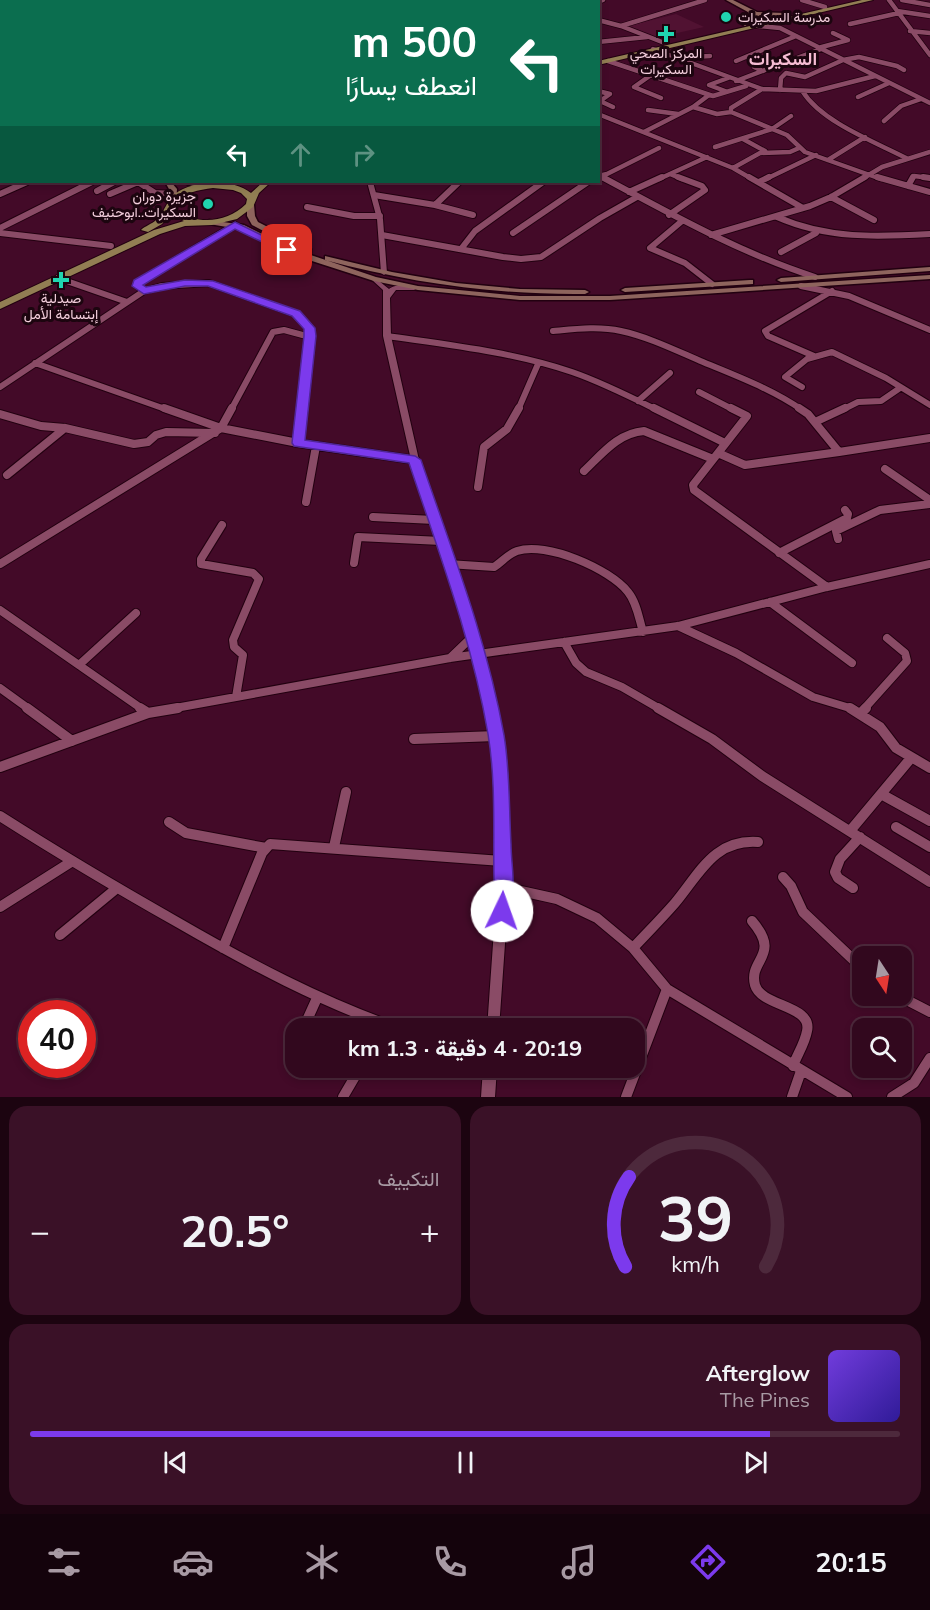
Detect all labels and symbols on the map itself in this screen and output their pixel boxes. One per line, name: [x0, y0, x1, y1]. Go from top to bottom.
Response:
place label: مدرسة السكيرات: [738, 8, 830, 26]
marker: مدرسة السكيرات: [719, 10, 733, 24]
marker: المركز الصحي السكيرات: [657, 25, 675, 43]
place label: المركز الصحي السكيرات: [630, 44, 702, 78]
district label: السكيرات: [749, 47, 817, 70]
place label: جزيرة دوران السكيرات..ابوحنيف: [92, 187, 196, 221]
marker: جزيرة دوران السكيرات..ابوحنيف: [201, 197, 215, 211]
pin: [261, 224, 312, 275]
marker: صيدلية إبتسامة الأمل: [54, 273, 68, 287]
place label: صيدلية إبتسامة الأمل: [24, 289, 98, 324]
position arrow: [470, 879, 534, 943]
north arrow: [852, 946, 912, 1006]
speed limit sign: 40: [18, 1000, 96, 1078]

